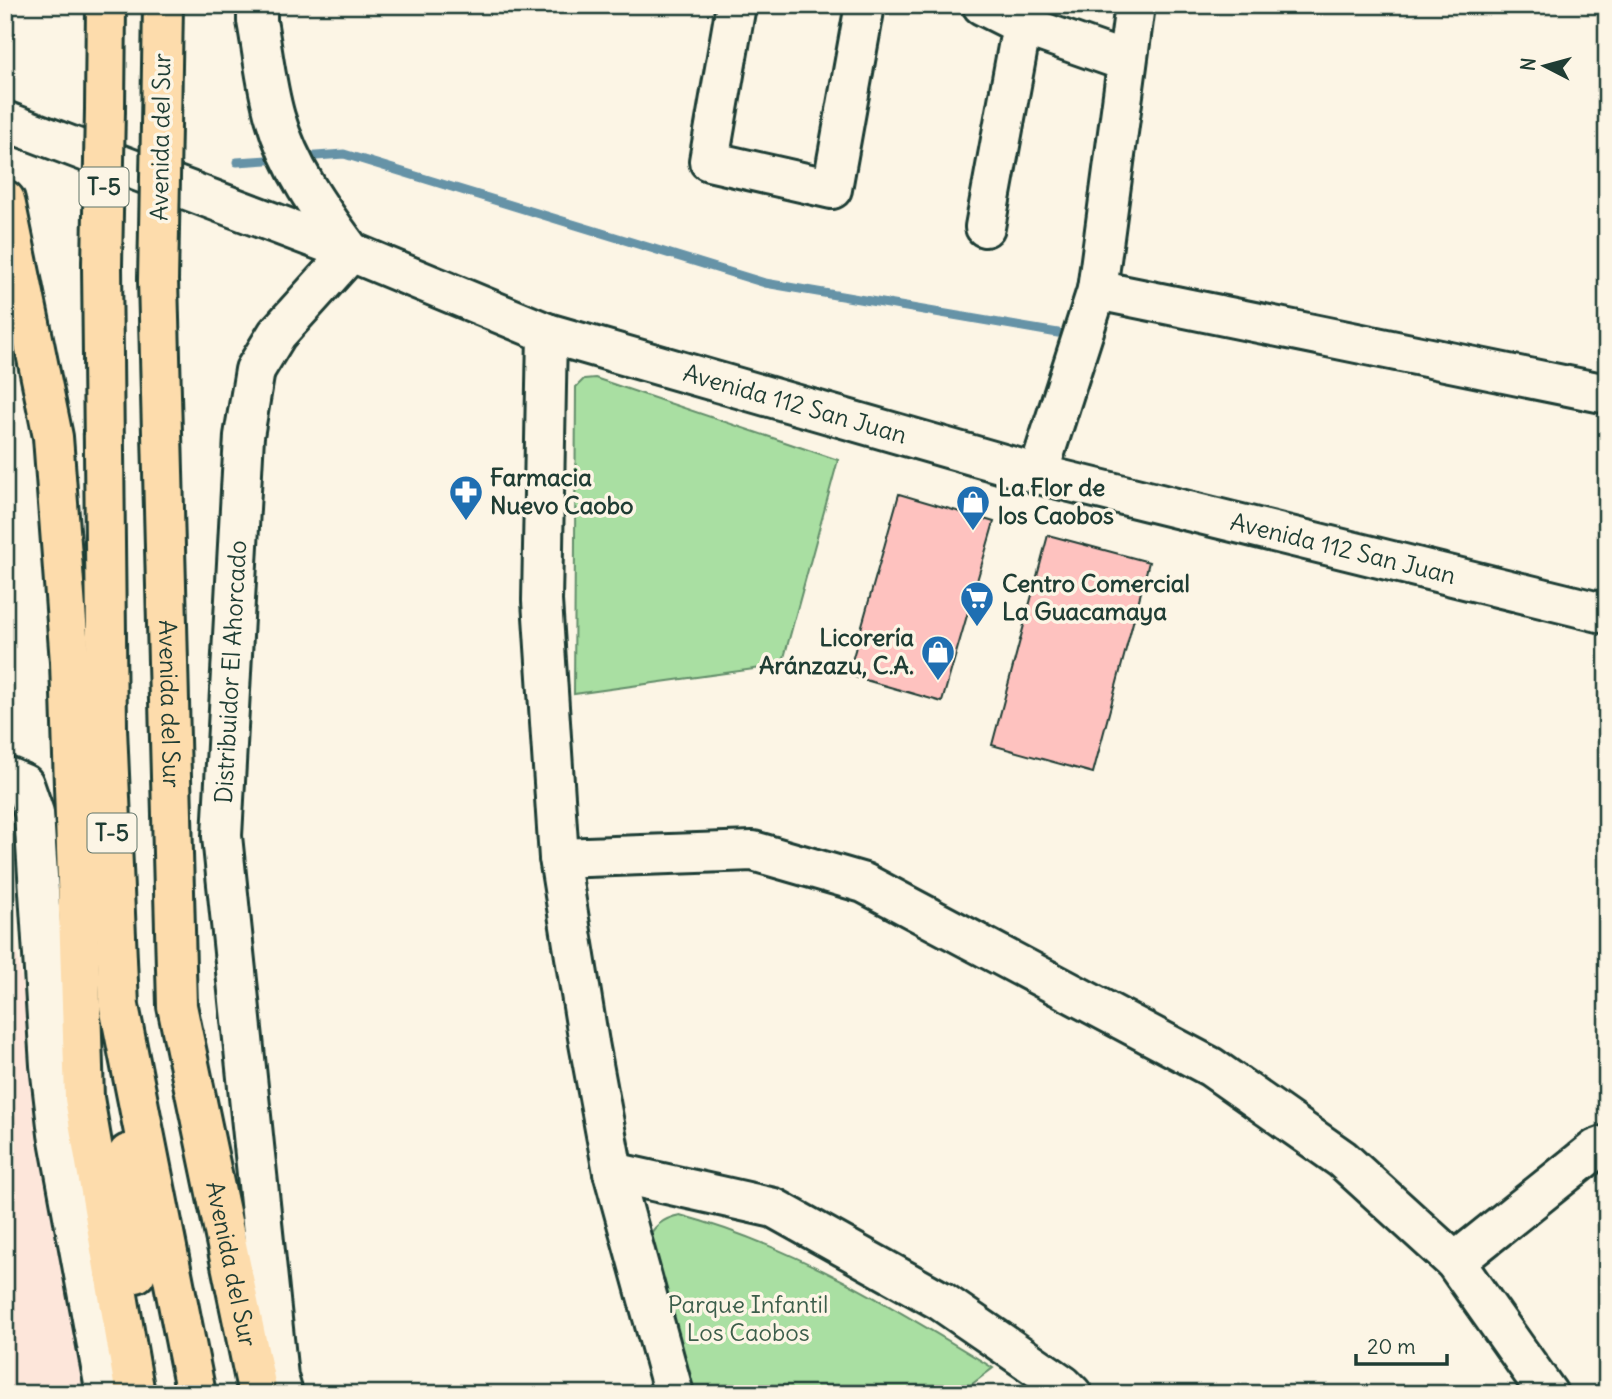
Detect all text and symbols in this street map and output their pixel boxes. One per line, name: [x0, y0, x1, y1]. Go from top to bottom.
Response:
north arrow: [1510, 32, 1580, 102]
street label: Avenida del Sur: [144, 53, 176, 221]
text: N: [1515, 56, 1541, 72]
road number: T-5: [80, 168, 128, 206]
street label: Avenida 112 San Juan: [680, 357, 910, 450]
place label: Farmacia Nuevo Caobo: [490, 462, 634, 520]
place label: La Flor de los Caobos: [998, 472, 1114, 530]
pharmacy icon: Farmacia Nuevo Caobo: [447, 473, 485, 522]
shop icon: La Flor de los Caobos: [954, 483, 992, 532]
street label: Avenida 112 San Juan: [1227, 506, 1459, 590]
street label: Distribuidor El Ahorcado: [208, 540, 252, 804]
place label: Centro Comercial La Guacamaya: [1002, 568, 1190, 626]
supermarket icon: Centro Comercial La Guacamaya: [958, 579, 996, 628]
street label: Avenida del Sur: [153, 619, 187, 788]
place label: Licorería Aránzazu, C.A.: [759, 622, 914, 680]
shop icon: Licorería Aránzazu, C.A.: [919, 633, 957, 682]
road number: T-5: [88, 814, 136, 852]
street label: Avenida del Sur: [200, 1179, 264, 1349]
park label: Parque Infantil Los Caobos: [668, 1289, 828, 1347]
scale bar: [1356, 1322, 1448, 1366]
text: 20 m: [1367, 1333, 1416, 1360]

